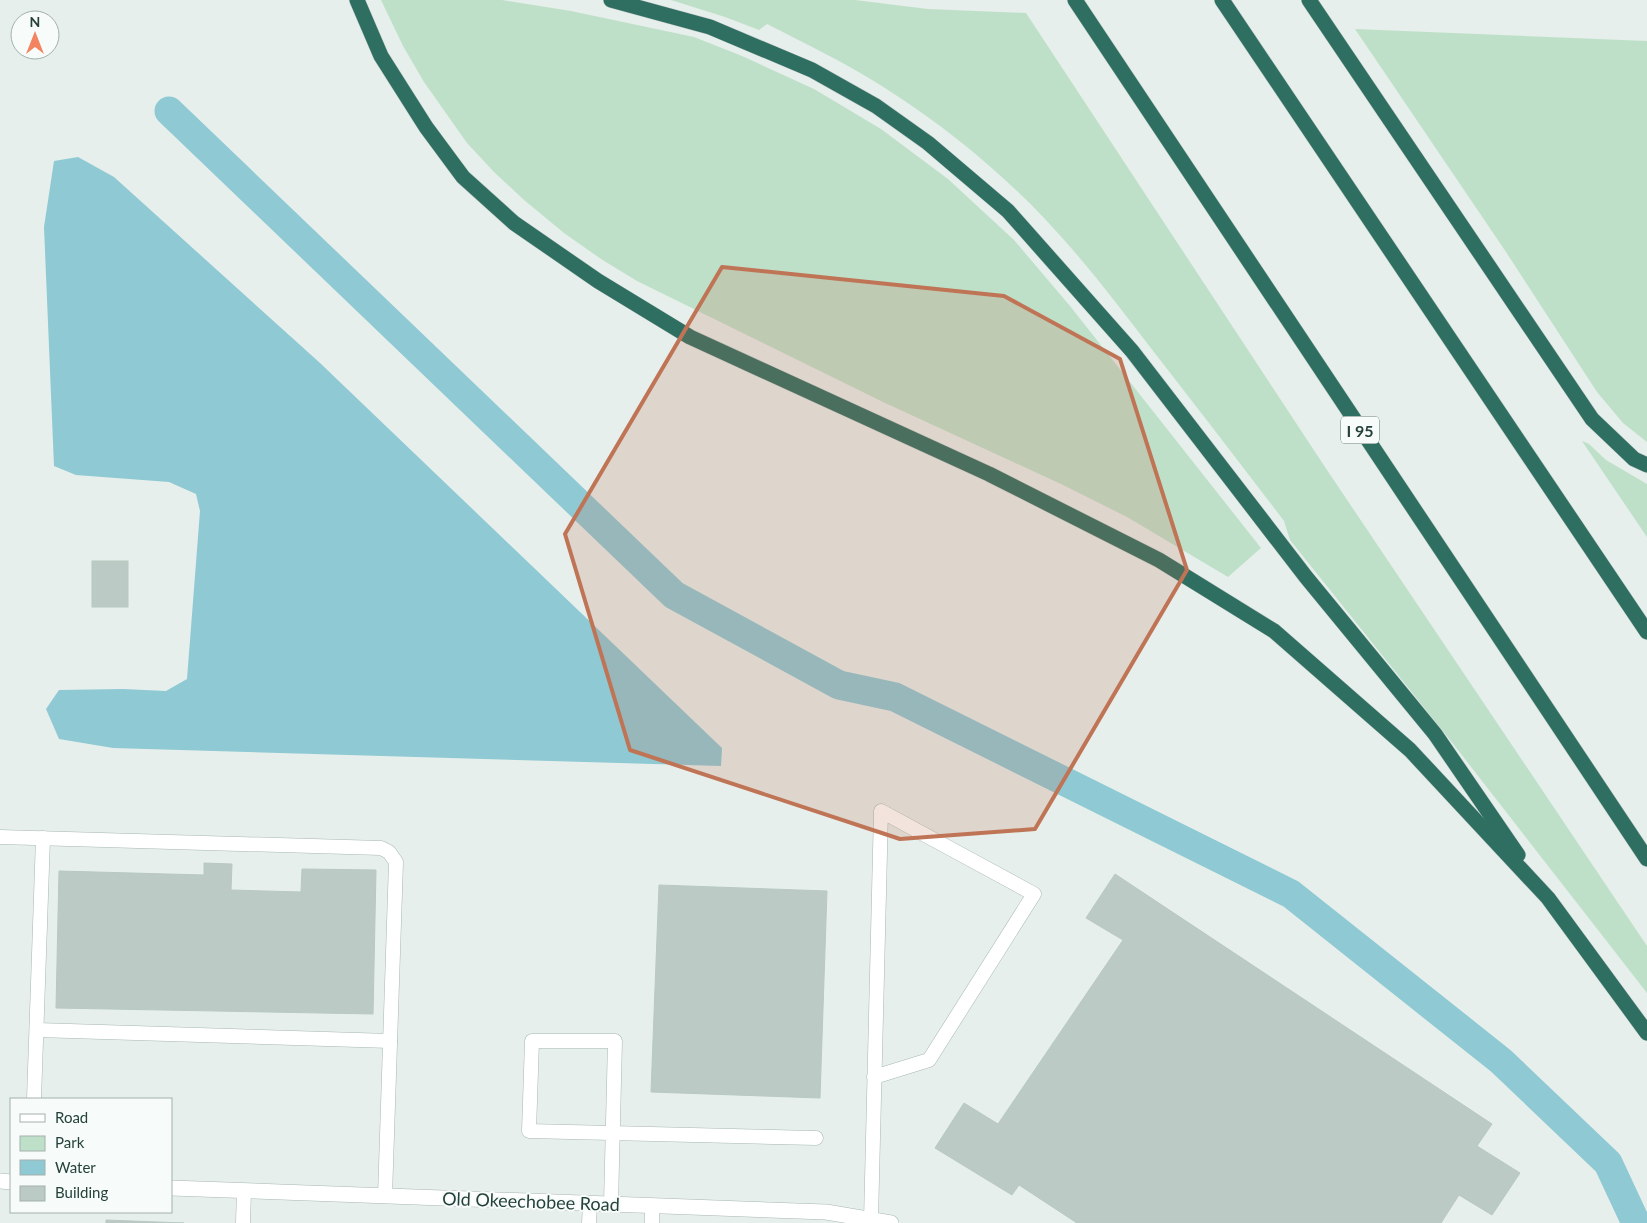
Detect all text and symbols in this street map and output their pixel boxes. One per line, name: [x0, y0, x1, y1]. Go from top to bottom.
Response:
north arrow: [10, 10, 60, 60]
text: N: [30, 13, 40, 30]
road number: I 95: [1341, 416, 1379, 444]
legend: [10, 1098, 172, 1213]
text: Road: [55, 1108, 88, 1126]
text: Park: [55, 1133, 85, 1151]
text: Water: [55, 1158, 96, 1176]
text: Building: [55, 1183, 108, 1201]
street label: Old Okeechobee Road: [442, 1187, 620, 1215]

